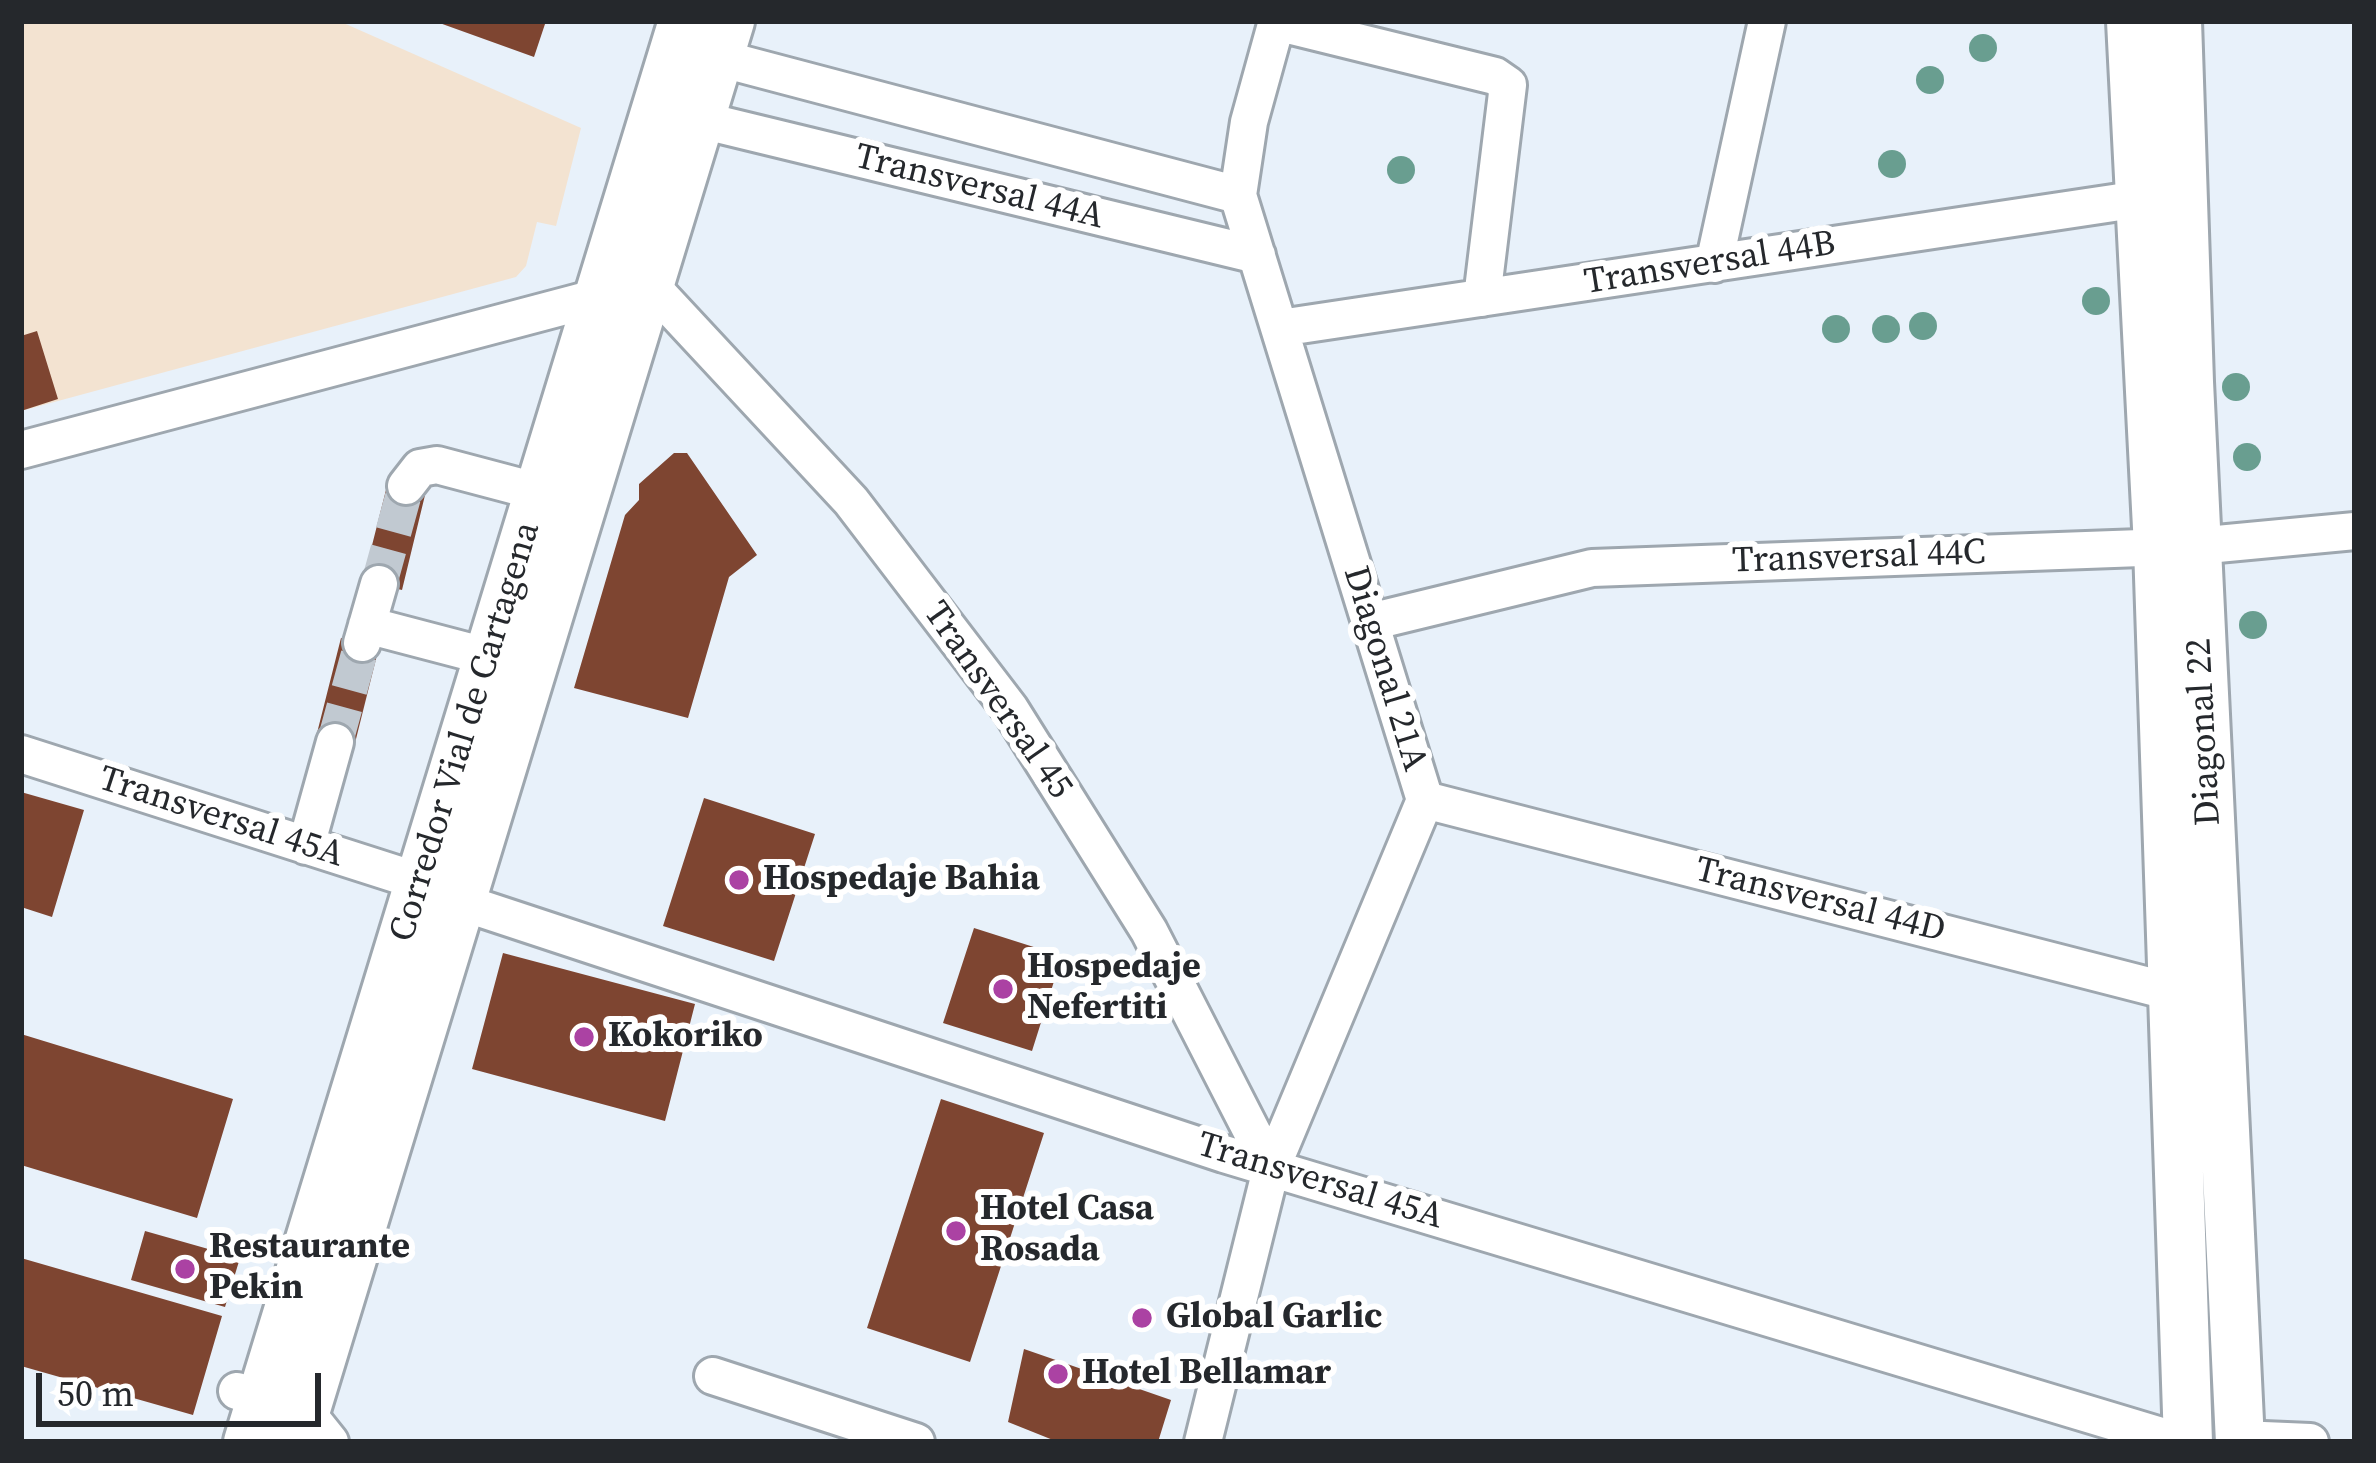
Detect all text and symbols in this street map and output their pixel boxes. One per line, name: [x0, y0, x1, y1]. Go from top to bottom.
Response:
street label: Transversal 44A: [850, 136, 1108, 240]
street label: Transversal 44B: [1581, 223, 1839, 305]
street label: Corredor Vial de Cartagena: [382, 517, 550, 947]
street label: Transversal 44C: [1732, 532, 1986, 584]
street label: Diagonal 21A: [1332, 562, 1436, 776]
street label: Transversal 45: [913, 594, 1081, 808]
street label: Diagonal 22: [2179, 637, 2231, 827]
street label: Transversal 45A: [93, 758, 349, 878]
street label: Transversal 44D: [1690, 849, 1950, 953]
place label: Hospedaje Bahia: [763, 858, 1040, 902]
marker: Hospedaje Bahia: [726, 867, 752, 893]
place label: Hospedaje Nefertiti: [1027, 946, 1201, 1031]
marker: Hospedaje Nefertiti: [990, 976, 1016, 1002]
place label: Kokoriko: [608, 1015, 763, 1059]
marker: Kokoriko: [571, 1024, 597, 1050]
street label: Transversal 45A: [1192, 1124, 1448, 1240]
place label: Hotel Casa Rosada: [980, 1188, 1154, 1273]
marker: Hotel Casa Rosada: [943, 1218, 969, 1244]
place label: Restaurante Pekin: [209, 1226, 410, 1311]
marker: Restaurante Pekin: [172, 1256, 198, 1282]
place label: Global Garlic: [1166, 1296, 1383, 1340]
marker: Global Garlic: [1129, 1305, 1155, 1331]
scale bar: [42, 1349, 327, 1423]
place label: Hotel Bellamar: [1082, 1352, 1331, 1396]
marker: Hotel Bellamar: [1045, 1361, 1071, 1387]
text: 50 m: [57, 1369, 134, 1418]

